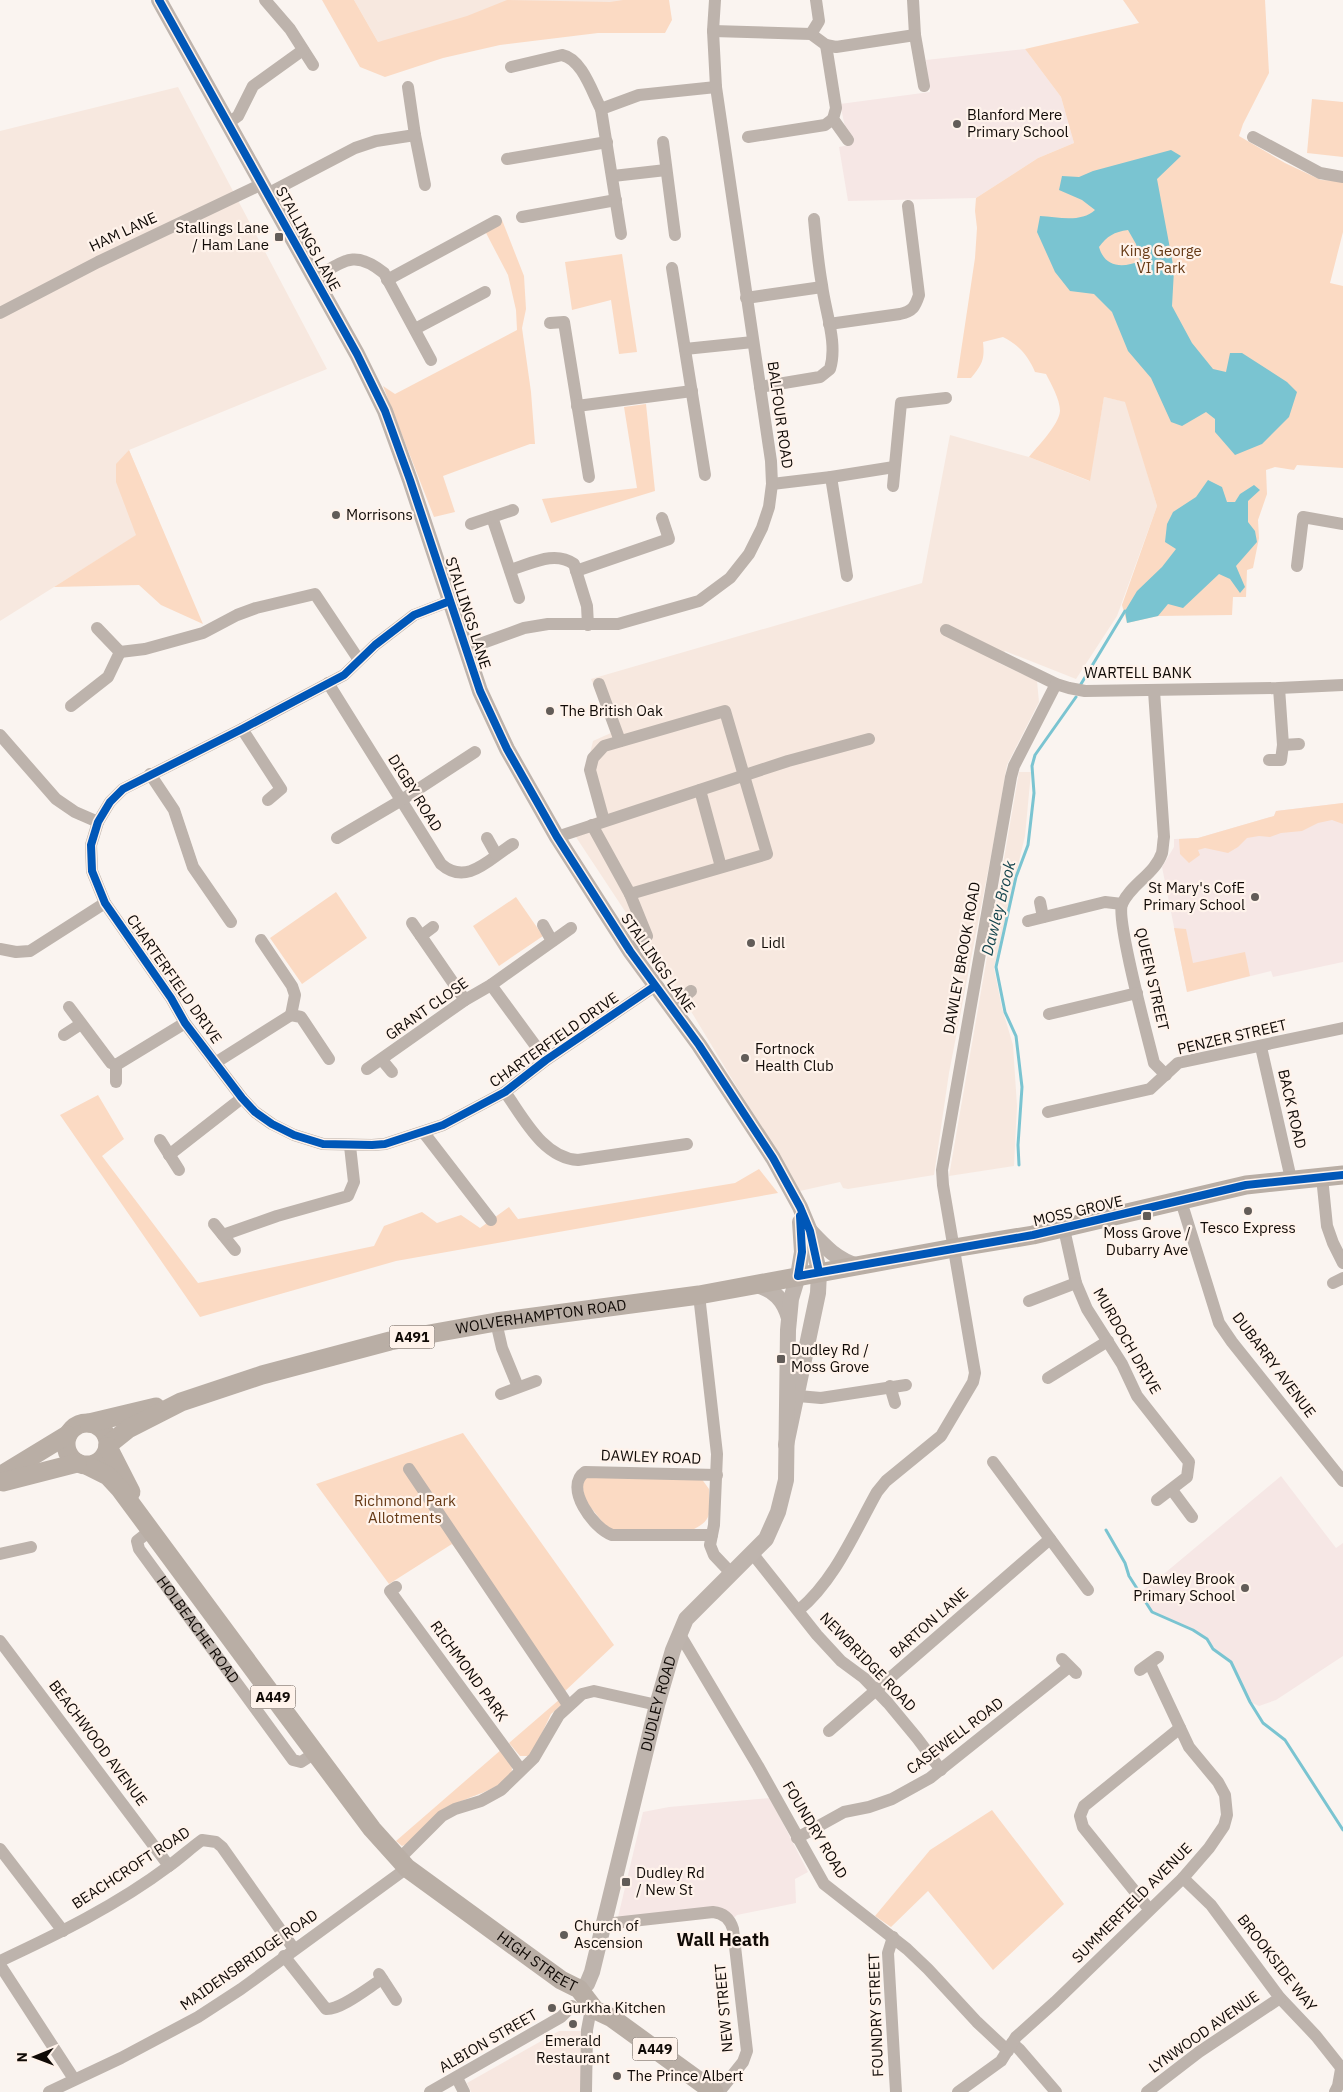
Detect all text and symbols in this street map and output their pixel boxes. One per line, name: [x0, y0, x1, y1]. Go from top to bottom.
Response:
place label: Blanford Mere Primary School: [967, 105, 1069, 141]
marker: Blanford Mere Primary School: [951, 118, 963, 130]
street label: STALLINGS LANE: [272, 183, 345, 294]
street label: HAM LANE: [86, 208, 160, 256]
place label: Stallings Lane / Ham Lane: [176, 218, 269, 254]
marker: Stallings Lane / Ham Lane: [273, 231, 285, 243]
park label: King George VI Park: [1120, 241, 1202, 277]
street label: BALFOUR ROAD: [764, 360, 797, 470]
place label: Morrisons: [346, 505, 413, 524]
marker: Morrisons: [330, 509, 342, 521]
street label: STALLINGS LANE: [441, 554, 496, 671]
street label: WARTELL BANK: [1084, 663, 1192, 682]
place label: The British Oak: [560, 701, 663, 720]
marker: The British Oak: [544, 705, 556, 717]
street label: DIGBY ROAD: [384, 750, 447, 835]
water label: Dawley Brook: [977, 858, 1020, 958]
place label: St Mary's CofE Primary School: [1143, 878, 1245, 914]
street label: DAWLEY BROOK ROAD: [939, 880, 984, 1036]
marker: St Mary's CofE Primary School: [1249, 891, 1261, 903]
street label: STALLINGS LANE: [617, 909, 700, 1016]
street label: CHARTERFIELD DRIVE: [123, 910, 226, 1047]
street label: QUEEN STREET: [1131, 925, 1174, 1033]
place label: Lidl: [761, 933, 785, 952]
marker: Lidl: [745, 937, 757, 949]
street label: GRANT CLOSE: [382, 973, 472, 1044]
street label: CHARTERFIELD DRIVE: [485, 988, 622, 1091]
street label: PENZER STREET: [1175, 1015, 1289, 1058]
place label: Fortnock Health Club: [755, 1039, 834, 1075]
marker: Fortnock Health Club: [739, 1052, 751, 1064]
street label: BACK ROAD: [1274, 1067, 1311, 1150]
street label: MOSS GROVE: [1031, 1191, 1125, 1230]
marker: Tesco Express: [1242, 1205, 1254, 1217]
marker: Moss Grove / Dubarry Ave: [1141, 1210, 1153, 1222]
place label: Tesco Express: [1200, 1218, 1296, 1237]
place label: Moss Grove / Dubarry Ave: [1103, 1223, 1191, 1259]
street label: MURDOCH DRIVE: [1089, 1284, 1166, 1397]
street label: WOLVERHAMPTON ROAD: [454, 1295, 628, 1338]
street label: DUBARRY AVENUE: [1229, 1308, 1320, 1421]
road number: A491: [390, 1325, 434, 1348]
place label: Dudley Rd / Moss Grove: [791, 1340, 869, 1376]
marker: Dudley Rd / Moss Grove: [775, 1353, 787, 1365]
street label: DAWLEY ROAD: [600, 1445, 702, 1468]
park label: Richmond Park Allotments: [354, 1491, 456, 1527]
place label: Dawley Brook Primary School: [1133, 1569, 1235, 1605]
street label: HOLBEACHE ROAD: [153, 1572, 244, 1687]
marker: Dawley Brook Primary School: [1239, 1582, 1251, 1594]
street label: BARTON LANE: [885, 1583, 972, 1662]
street label: NEWBRIDGE ROAD: [816, 1608, 920, 1715]
street label: RICHMOND PARK: [427, 1617, 513, 1725]
street label: DUDLEY ROAD: [636, 1653, 680, 1753]
street label: BEACHWOOD AVENUE: [45, 1676, 152, 1809]
road number: A449: [250, 1685, 296, 1708]
street label: CASEWELL ROAD: [902, 1693, 1007, 1778]
street label: FOUNDRY ROAD: [779, 1777, 852, 1882]
street label: BEACHCROFT ROAD: [68, 1822, 193, 1913]
street label: SUMMERFIELD AVENUE: [1068, 1839, 1196, 1967]
place label: Dudley Rd / New St: [636, 1863, 705, 1899]
marker: Dudley Rd / New St: [620, 1876, 632, 1888]
street label: MAIDENSBRIDGE ROAD: [176, 1905, 321, 2014]
street label: BROOKSIDE WAY: [1234, 1910, 1321, 2015]
place label: Church of Ascension: [574, 1916, 643, 1952]
street label: HIGH STREET: [493, 1927, 581, 1996]
district label: Wall Heath: [676, 1928, 770, 1951]
marker: Church of Ascension: [558, 1929, 570, 1941]
street label: FOUNDRY STREET: [864, 1952, 887, 2077]
street label: NEW STREET: [710, 1962, 737, 2053]
street label: LYNWOOD AVENUE: [1145, 1986, 1263, 2077]
place label: Gurkha Kitchen: [562, 1998, 666, 2017]
marker: Gurkha Kitchen: [546, 2002, 558, 2014]
street label: ALBION STREET: [435, 2005, 541, 2076]
marker: Emerald Restaurant: [567, 2018, 579, 2030]
place label: Emerald Restaurant: [536, 2031, 610, 2067]
north arrow: [10, 2032, 60, 2082]
road number: A449: [632, 2038, 678, 2060]
text: N: [13, 2052, 31, 2062]
place label: The Prince Albert: [627, 2066, 743, 2085]
marker: The Prince Albert: [611, 2070, 623, 2082]

